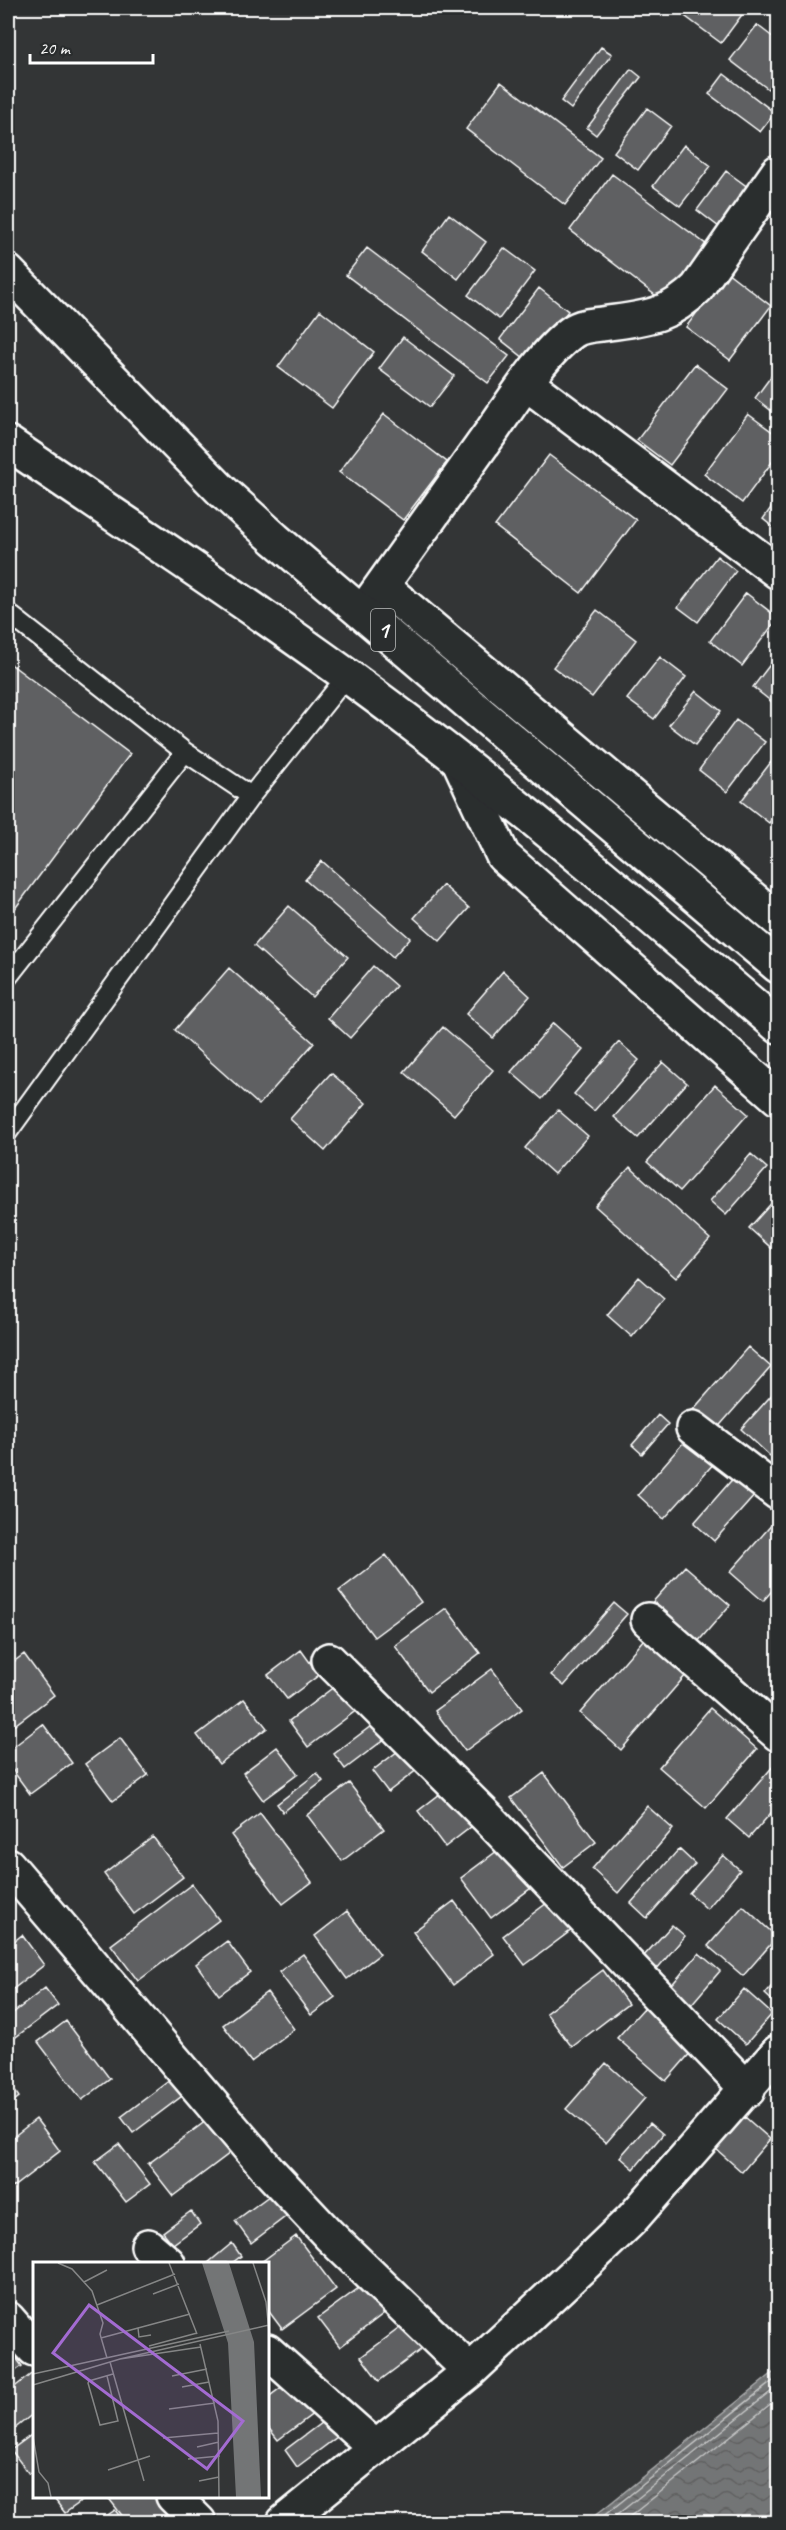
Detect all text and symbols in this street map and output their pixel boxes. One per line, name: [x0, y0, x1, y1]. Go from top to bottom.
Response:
scale bar: [30, 27, 153, 65]
text: 20 m: [39, 37, 72, 59]
road number: 1: [371, 609, 395, 651]
inset map: [33, 2262, 268, 2497]

